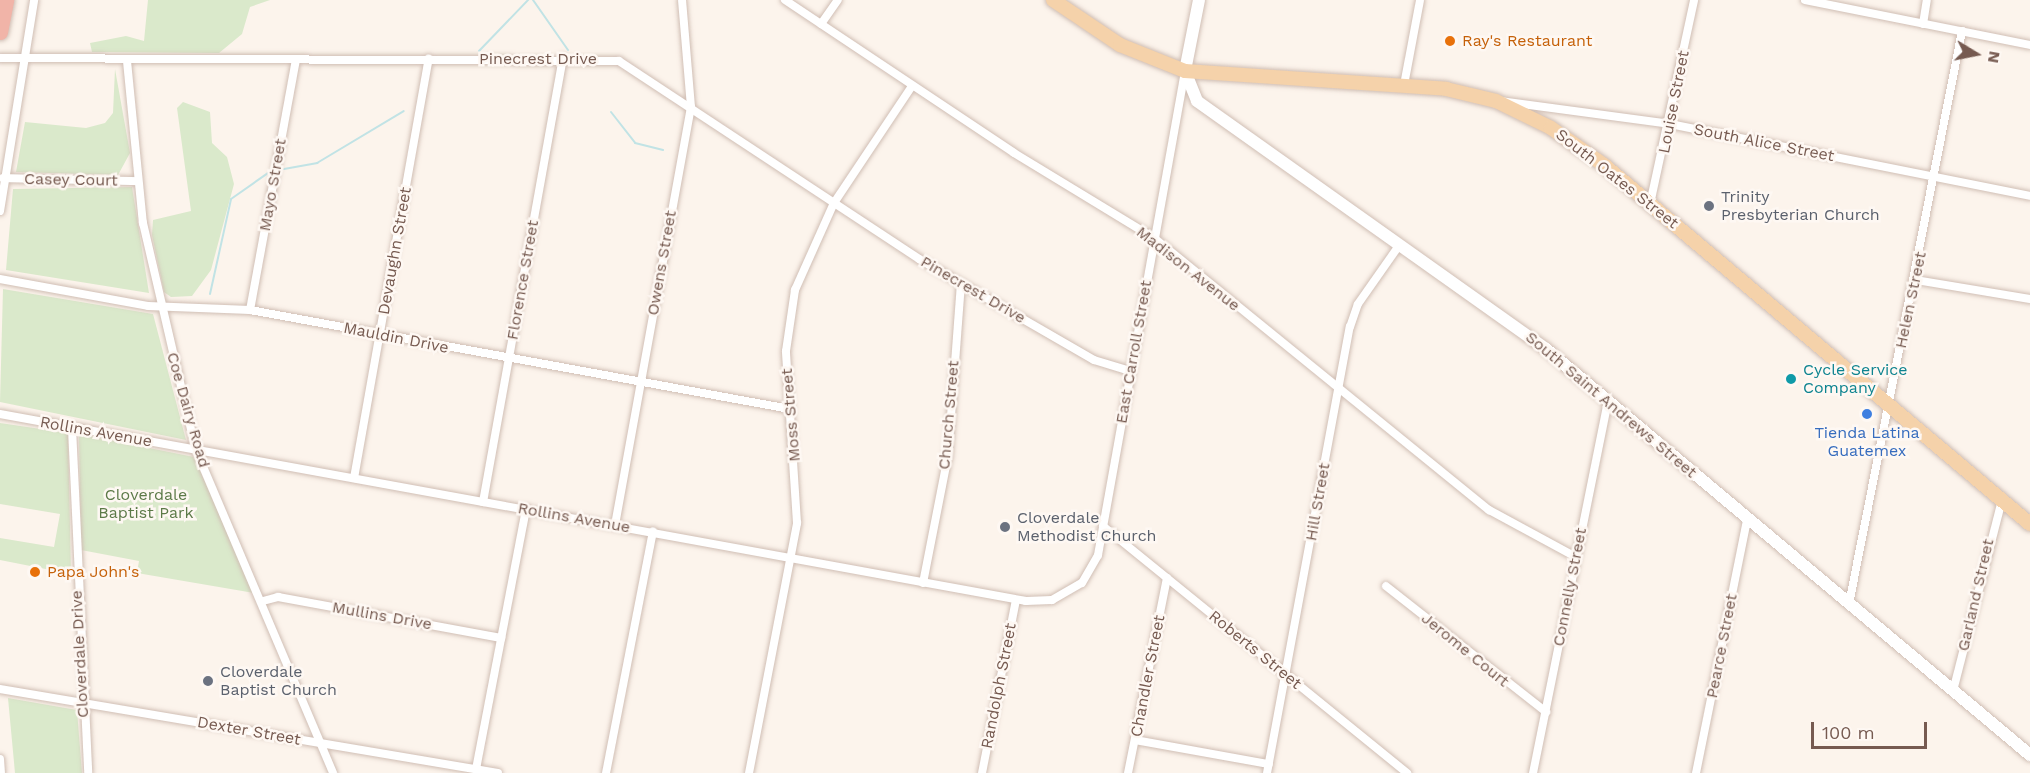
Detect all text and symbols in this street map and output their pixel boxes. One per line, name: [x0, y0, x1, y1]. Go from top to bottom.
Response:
north arrow: [1946, 24, 2006, 84]
place label: Ray's Restaurant: [1462, 31, 1592, 51]
marker: Ray's Restaurant: [1443, 34, 1457, 48]
street label: Pinecrest Drive: [479, 49, 597, 69]
street label: Louise Street: [1655, 49, 1693, 155]
text: N: [1984, 50, 2005, 65]
street label: South Alice Street: [1692, 120, 1836, 166]
street label: South Oates Street: [1552, 125, 1682, 233]
street label: Mayo Street: [255, 137, 291, 233]
street label: Casey Court: [24, 170, 118, 190]
street label: Devaughn Street: [374, 186, 416, 316]
place label: Trinity Presbyterian Church: [1721, 187, 1880, 225]
marker: Trinity Presbyterian Church: [1702, 199, 1716, 213]
street label: Owens Street: [643, 209, 681, 317]
street label: Florence Street: [503, 219, 543, 341]
street label: Madison Avenue: [1132, 222, 1244, 316]
street label: Helen Street: [1891, 250, 1931, 350]
street label: Pinecrest Drive: [917, 252, 1029, 328]
street label: East Carroll Street: [1112, 279, 1156, 425]
street label: Mauldin Drive: [342, 318, 450, 358]
street label: South Saint Andrews Street: [1521, 328, 1701, 482]
street label: Coe Dairy Road: [162, 350, 214, 470]
street label: Church Street: [935, 360, 963, 470]
place label: Cycle Service Company: [1803, 360, 1908, 398]
street label: Moss Street: [777, 368, 805, 462]
marker: Cycle Service Company: [1784, 372, 1798, 386]
marker: Tienda Latina Guatemex: [1860, 407, 1874, 421]
street label: Rollins Avenue: [38, 413, 154, 451]
place label: Tienda Latina Guatemex: [1814, 423, 1920, 461]
street label: Hill Street: [1302, 461, 1334, 543]
park label: Cloverdale Baptist Park: [98, 485, 194, 523]
street label: Rollins Avenue: [516, 499, 632, 537]
place label: Cloverdale Methodist Church: [1017, 508, 1157, 546]
marker: Cloverdale Methodist Church: [998, 520, 1012, 534]
street label: Connelly Street: [1549, 526, 1591, 648]
street label: Garland Street: [1954, 537, 1998, 653]
place label: Papa John's: [47, 562, 140, 582]
marker: Papa John's: [28, 565, 42, 579]
street label: Cloverdale Drive: [67, 590, 93, 718]
street label: Pearce Street: [1702, 592, 1742, 700]
street label: Mullins Drive: [331, 598, 433, 634]
street label: Roberts Street: [1205, 607, 1305, 693]
street label: Jerome Court: [1417, 609, 1513, 691]
street label: Chandler Street: [1127, 613, 1169, 739]
street label: Randolph Street: [977, 622, 1021, 750]
place label: Cloverdale Baptist Church: [220, 662, 337, 700]
marker: Cloverdale Baptist Church: [201, 674, 215, 688]
scale bar: [1814, 710, 1930, 748]
street label: Dexter Street: [196, 712, 302, 750]
text: 100 m: [1822, 722, 1875, 743]

